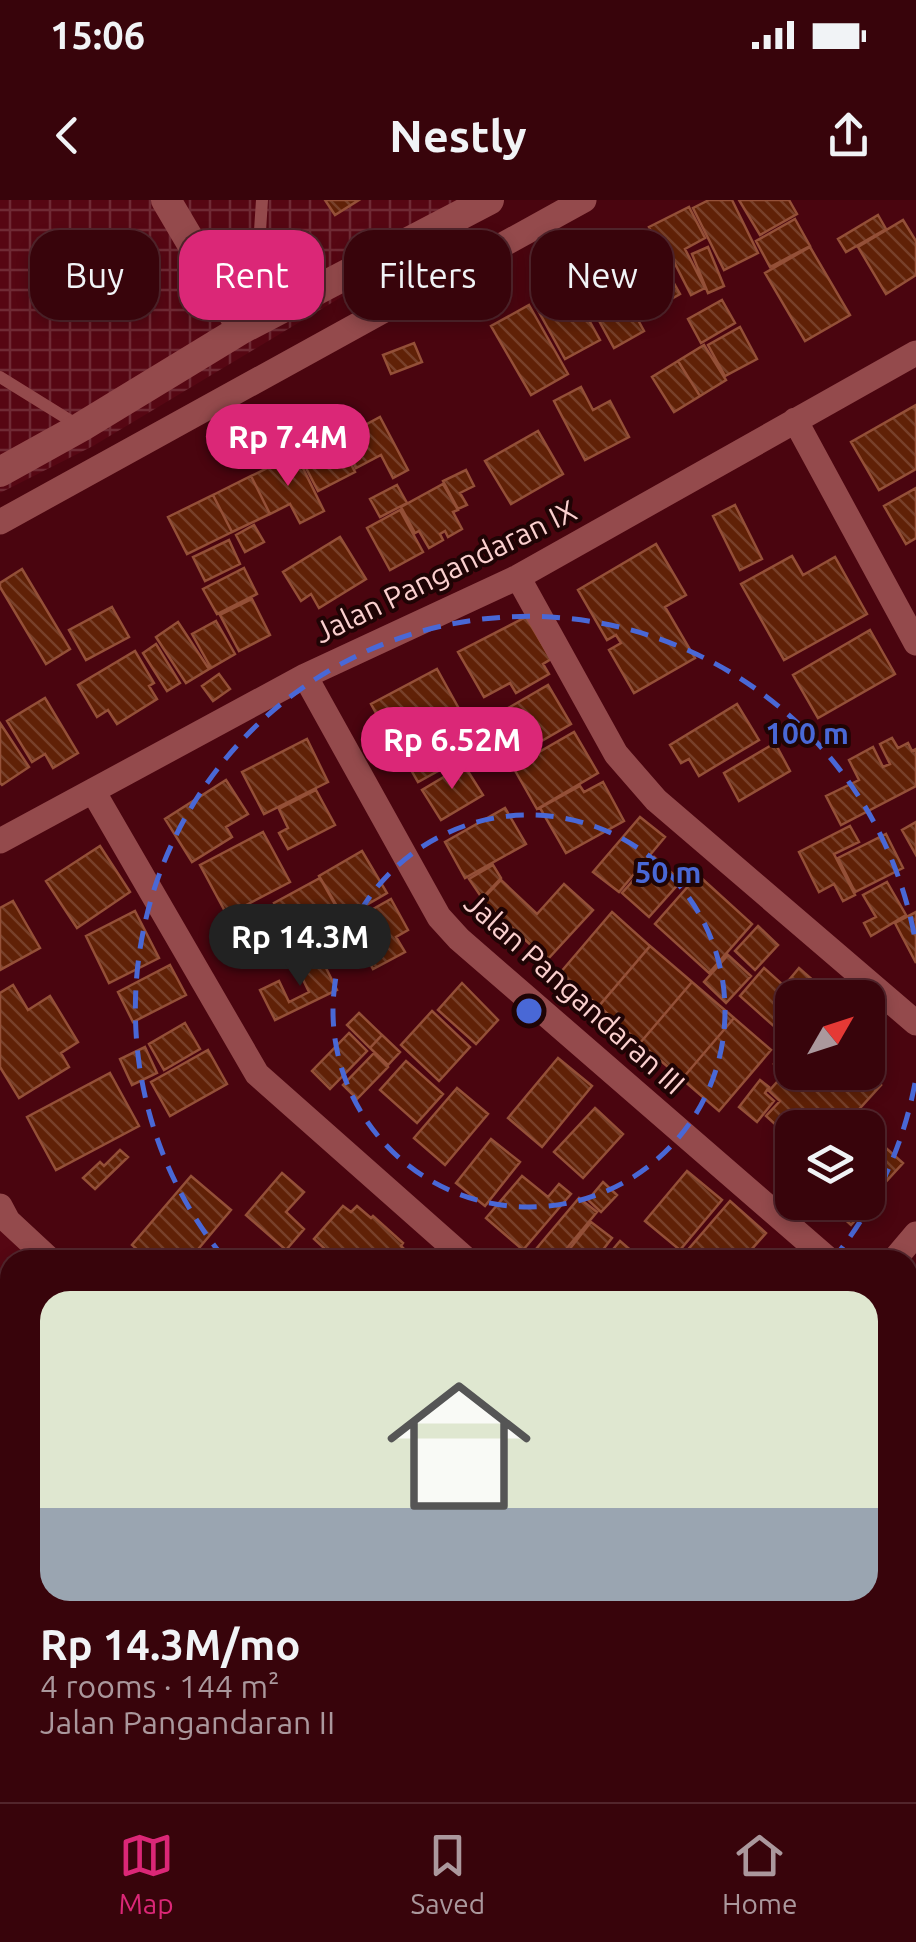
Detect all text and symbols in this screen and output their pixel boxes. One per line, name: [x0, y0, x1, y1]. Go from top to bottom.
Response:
text: 15:06: [50, 14, 145, 56]
icon: back: [40, 108, 95, 163]
icon: share: [821, 108, 876, 163]
text: Nestly: [389, 110, 527, 161]
chip: Buy: [30, 230, 159, 320]
chip: Rent: [179, 230, 324, 320]
chip: Filters: [344, 230, 511, 320]
chip: New: [531, 230, 673, 320]
pin: Rp 7.4M: [196, 404, 380, 489]
text: Rp 7.4M: [228, 418, 348, 454]
street label: Jalan Pangandaran IX: [308, 493, 582, 649]
pin: Rp 6.52M: [349, 707, 555, 792]
text: 100 m: [765, 716, 849, 750]
text: Rp 6.52M: [383, 721, 521, 757]
text: 50 m: [635, 855, 701, 889]
street label: Jalan Pangandaran III: [458, 885, 692, 1101]
pin: Rp 14.3M: [197, 904, 403, 989]
text: Rp 14.3M: [231, 918, 369, 954]
north arrow: [775, 980, 885, 1090]
map controls: [775, 980, 885, 1220]
centre of rings: [511, 993, 547, 1029]
button: layers: [775, 1110, 885, 1220]
icon: home: [369, 1356, 549, 1536]
text: Rp 14.3M/mo: [40, 1621, 301, 1668]
text: 4 rooms · 144 m²: [40, 1668, 280, 1704]
text: Jalan Pangandaran II: [40, 1704, 335, 1740]
tab: Map: [118, 1828, 174, 1919]
tab: Saved: [411, 1828, 485, 1919]
tab: Home: [722, 1828, 798, 1919]

